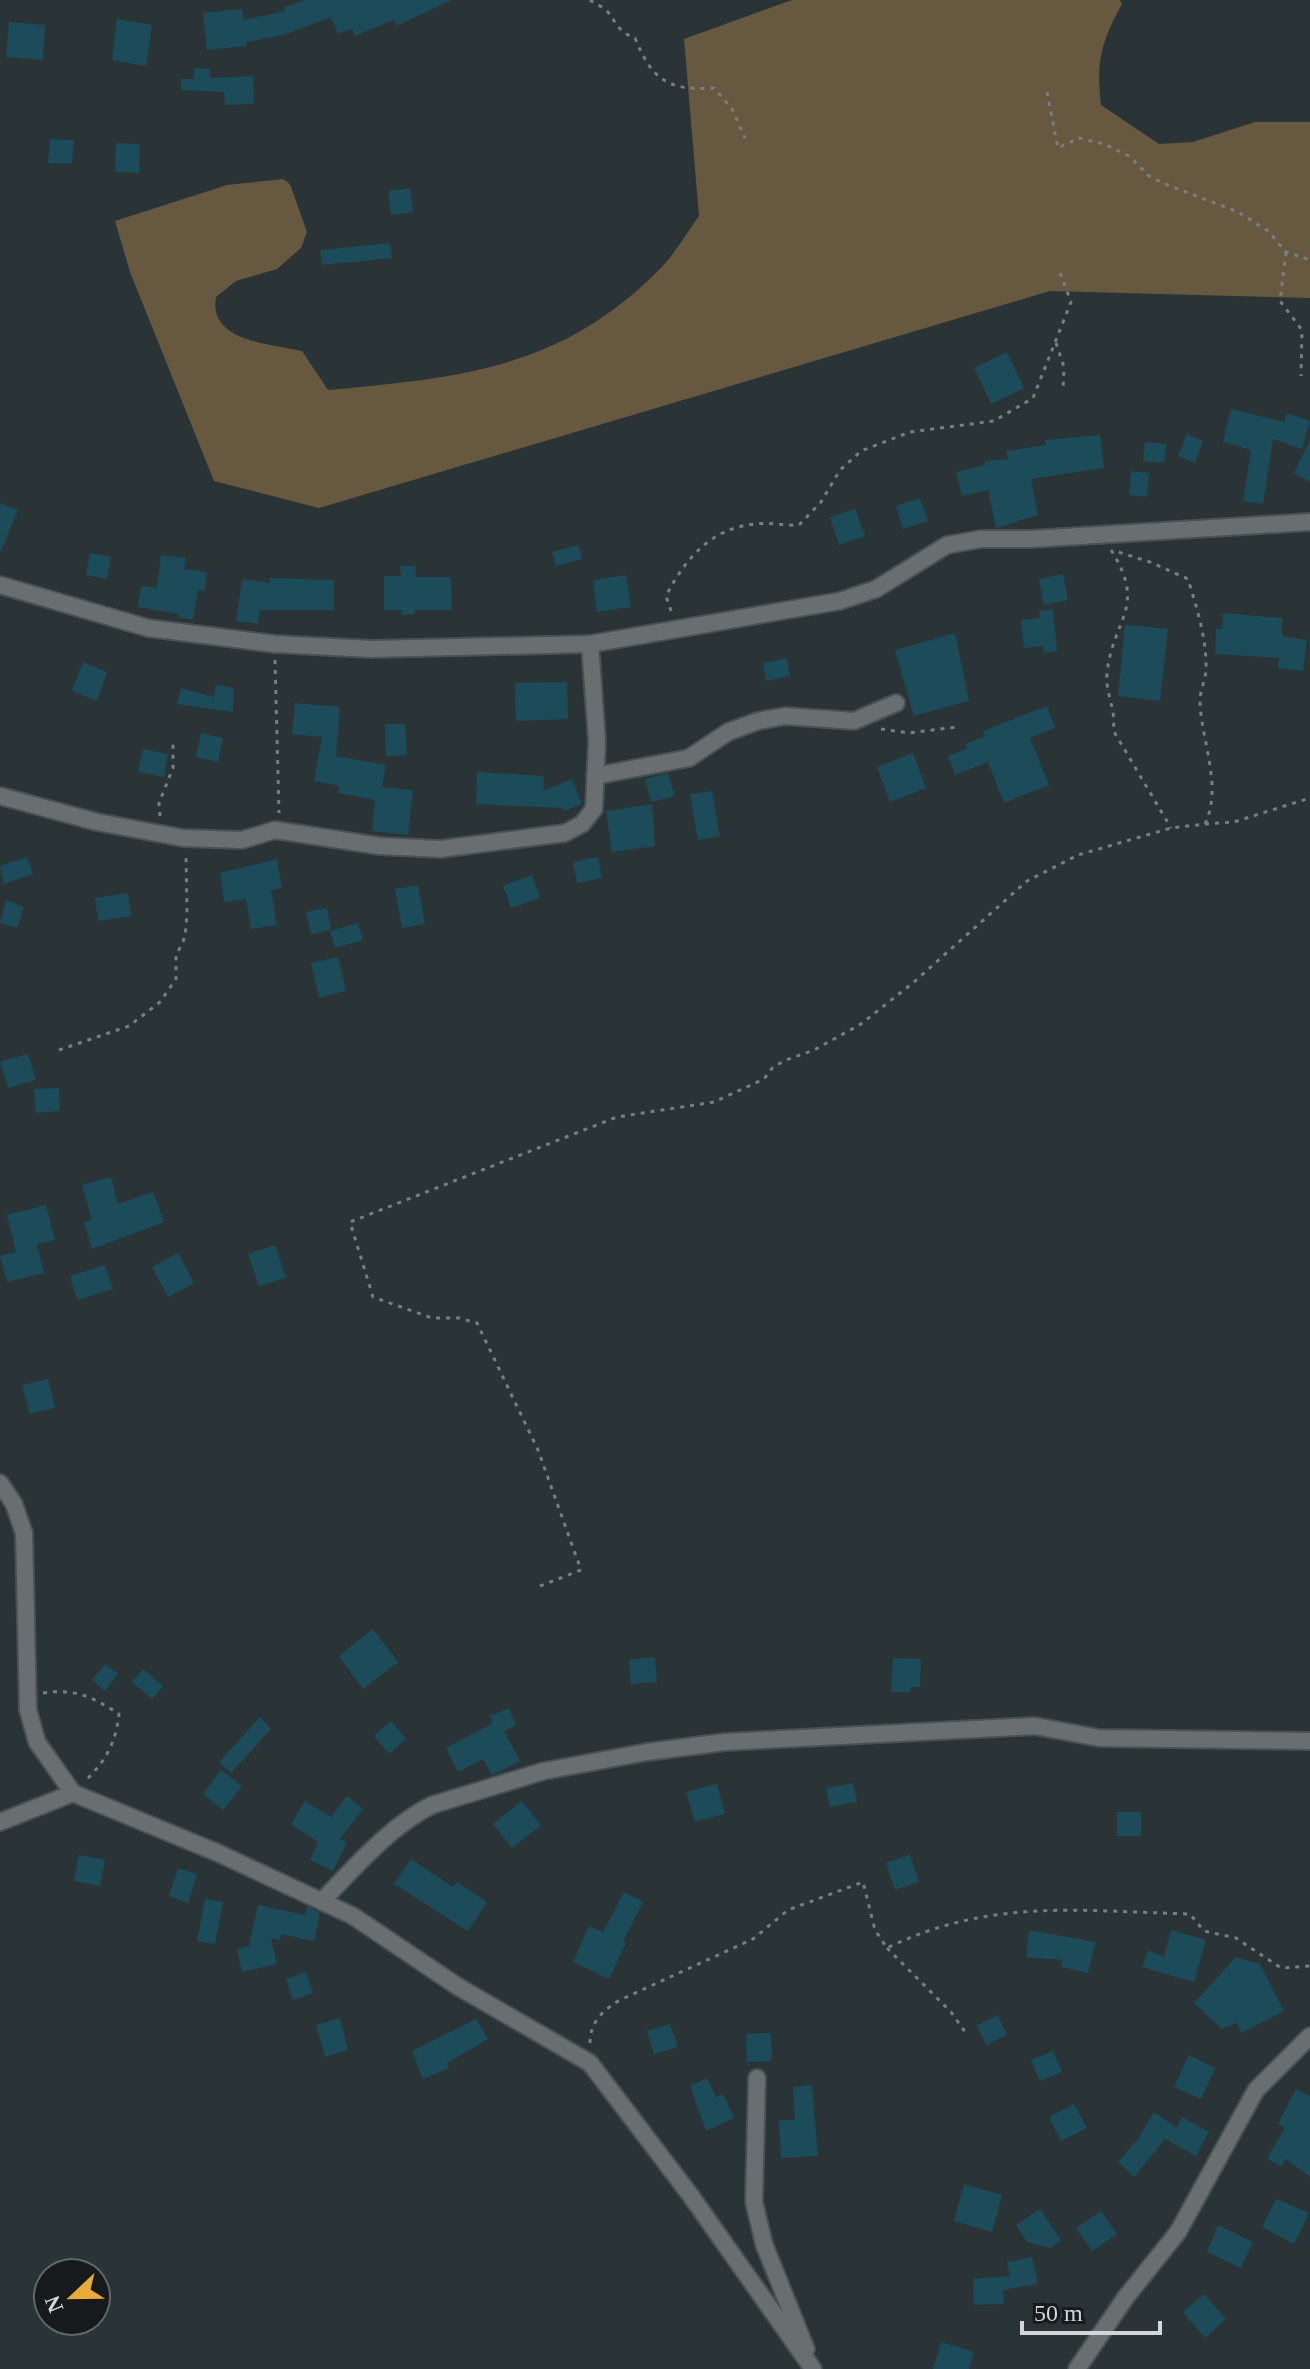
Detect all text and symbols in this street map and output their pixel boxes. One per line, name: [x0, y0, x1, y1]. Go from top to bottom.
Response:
north arrow: [32, 2257, 112, 2337]
scale bar: [1022, 2285, 1160, 2335]
text: N: [39, 2292, 68, 2316]
text: 50 m: [1034, 2300, 1083, 2326]

